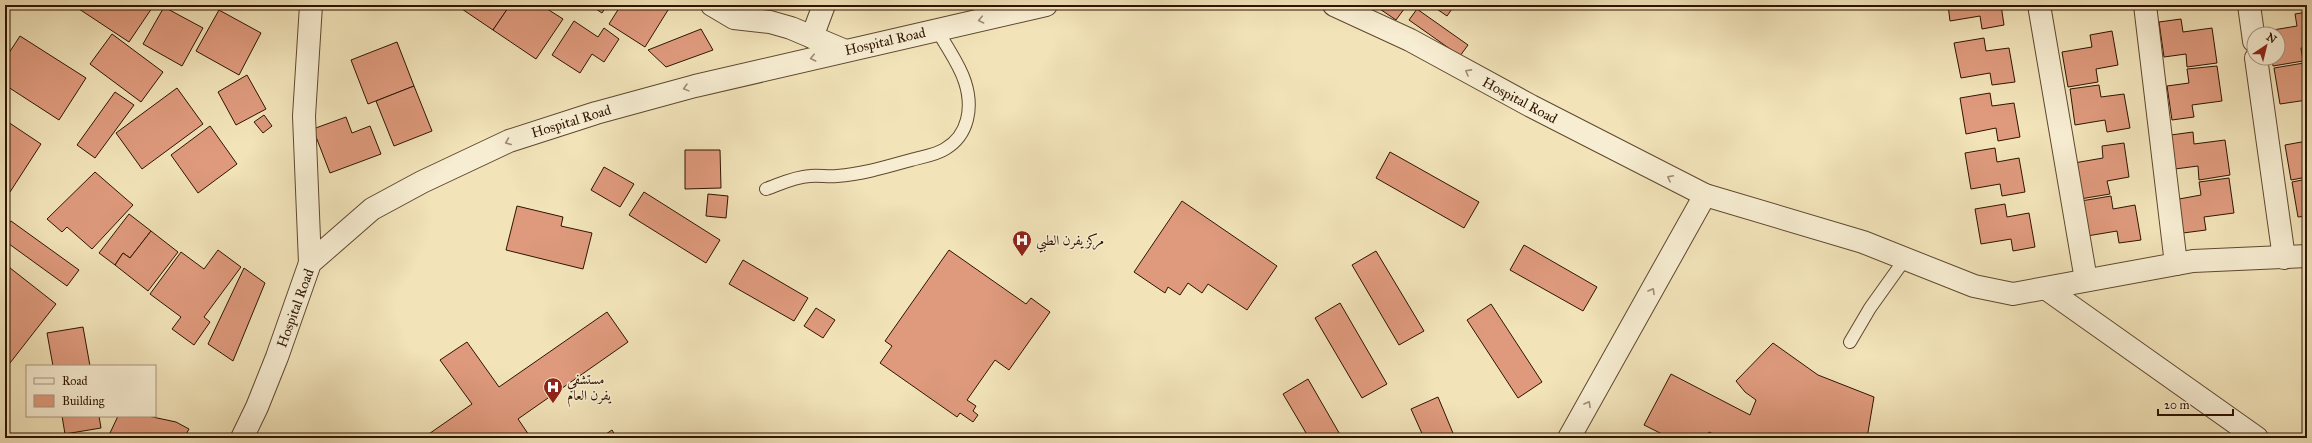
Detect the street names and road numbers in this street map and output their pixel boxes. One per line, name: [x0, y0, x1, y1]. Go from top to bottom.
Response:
street label: Hospital Road: [843, 24, 927, 59]
street label: Hospital Road: [1479, 74, 1560, 127]
street label: Hospital Road: [529, 101, 613, 142]
street label: Hospital Road: [273, 267, 318, 350]

